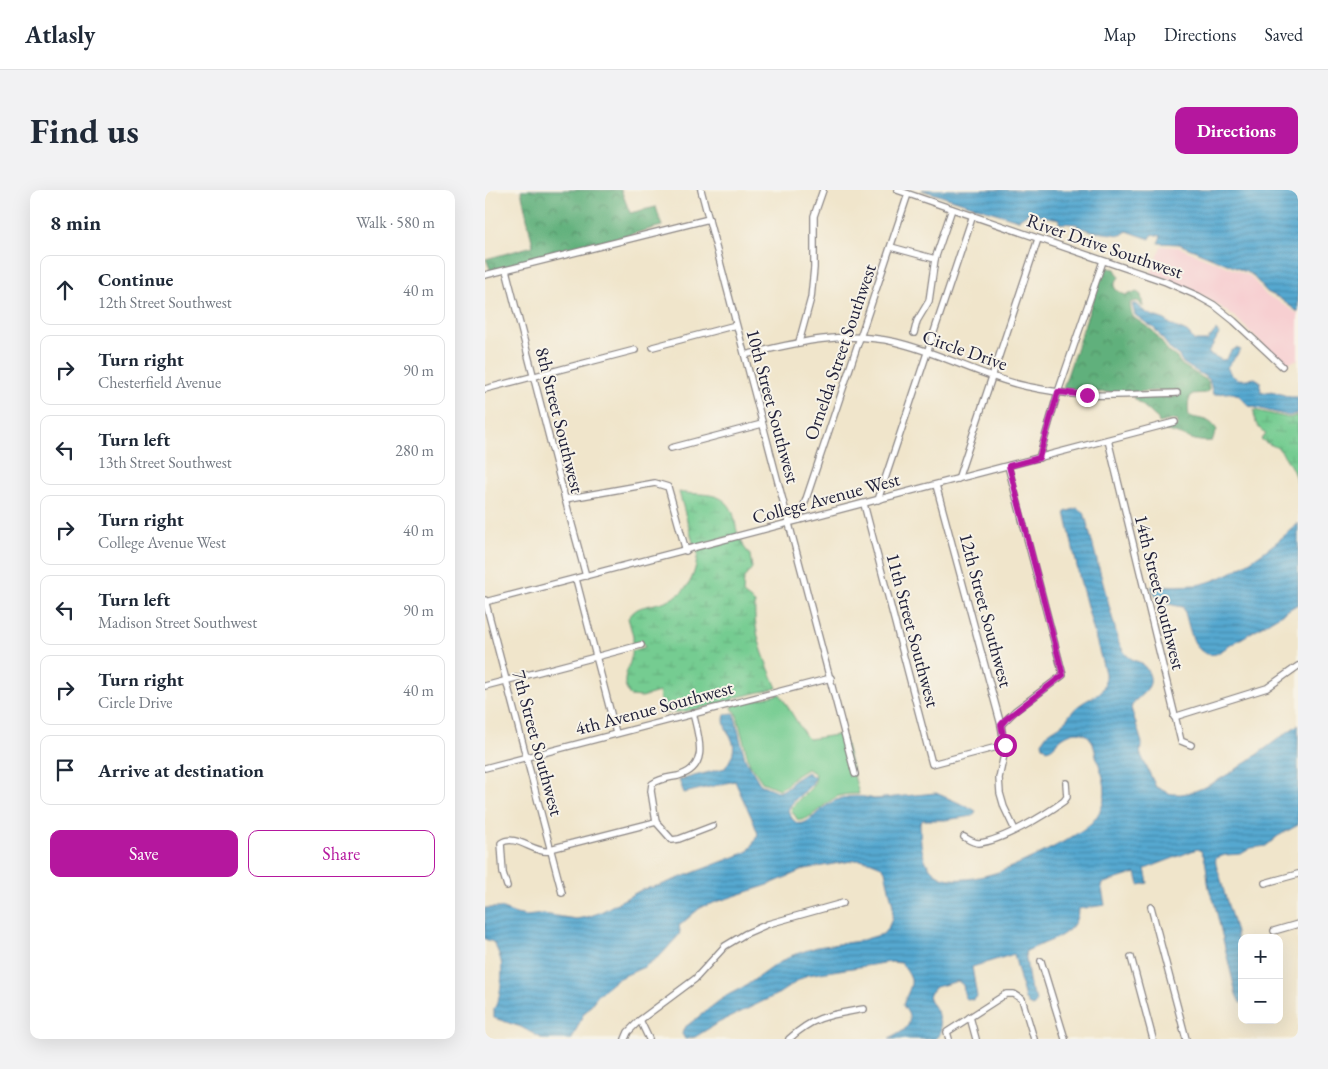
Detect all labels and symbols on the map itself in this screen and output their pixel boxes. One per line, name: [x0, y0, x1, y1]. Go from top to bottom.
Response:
street label: River Drive Southwest: [1024, 208, 1186, 284]
street label: Ornelda Street Southwest: [798, 260, 882, 444]
street label: Circle Drive: [919, 324, 1011, 376]
street label: 10th Street Southwest: [740, 326, 806, 486]
street label: 8th Street Southwest: [530, 344, 590, 496]
route end: [1076, 384, 1099, 407]
street label: College Avenue West: [749, 466, 903, 530]
street label: 14th Street Southwest: [1129, 512, 1191, 672]
street label: 12th Street Southwest: [953, 530, 1019, 690]
street label: 11th Street Southwest: [880, 550, 946, 710]
street label: 7th Street Southwest: [507, 667, 569, 819]
street label: 4th Avenue Southwest: [572, 675, 736, 741]
route start: [994, 734, 1017, 757]

